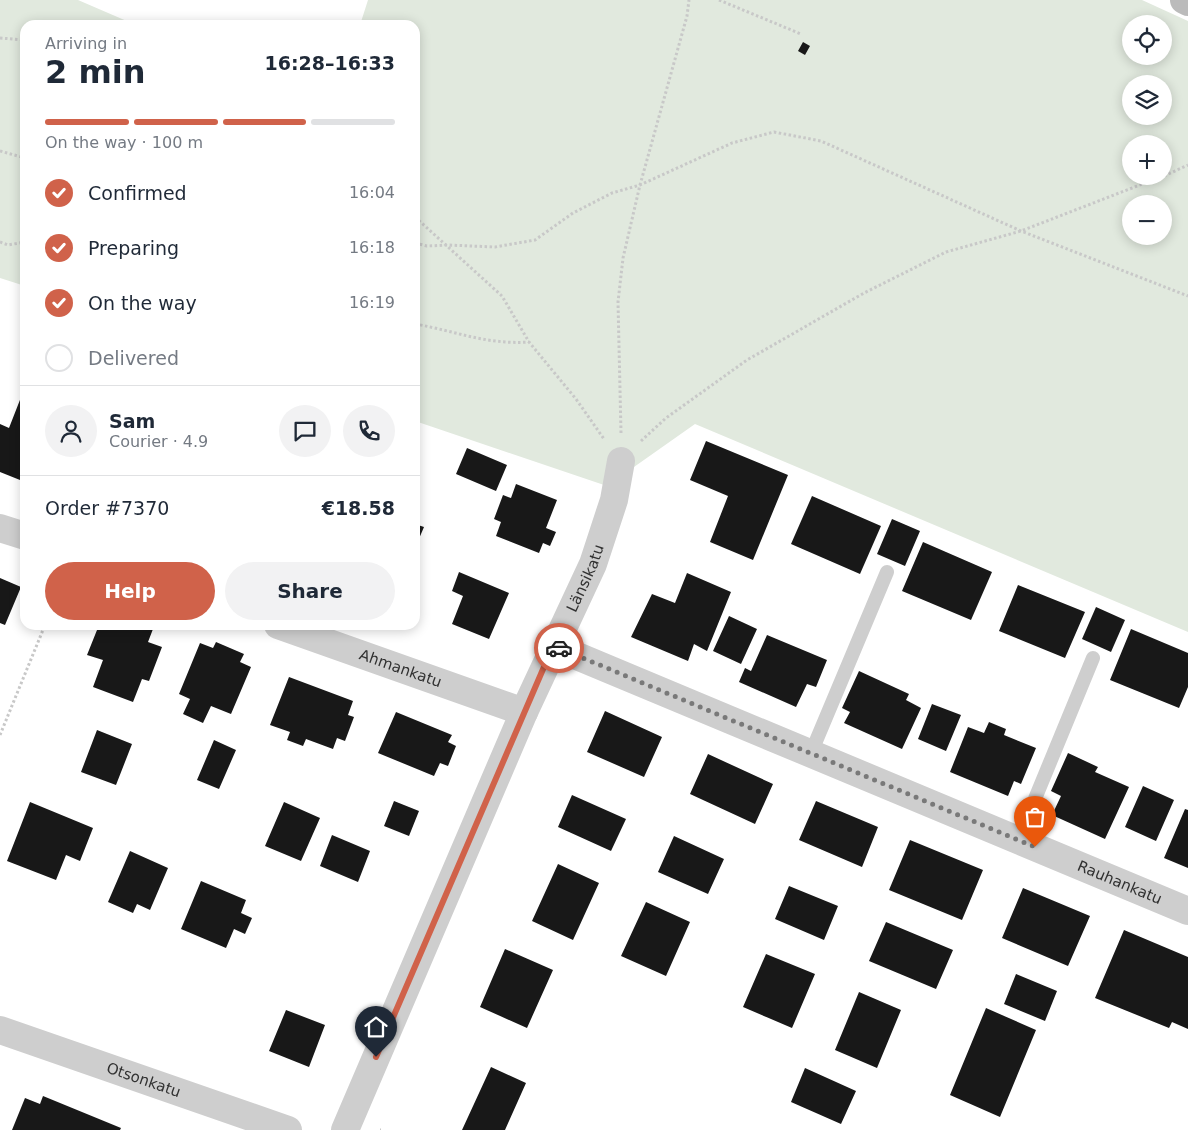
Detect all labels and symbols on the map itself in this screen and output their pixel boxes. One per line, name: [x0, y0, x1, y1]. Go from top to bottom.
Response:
street label: Länsikatu: [563, 542, 608, 615]
courier: [534, 623, 584, 673]
street label: Ahmankatu: [357, 645, 444, 691]
pin: [1014, 796, 1056, 847]
street label: Rauhankatu: [1075, 857, 1165, 908]
pin: [355, 1006, 397, 1057]
street label: Otsonkatu: [104, 1059, 183, 1101]

